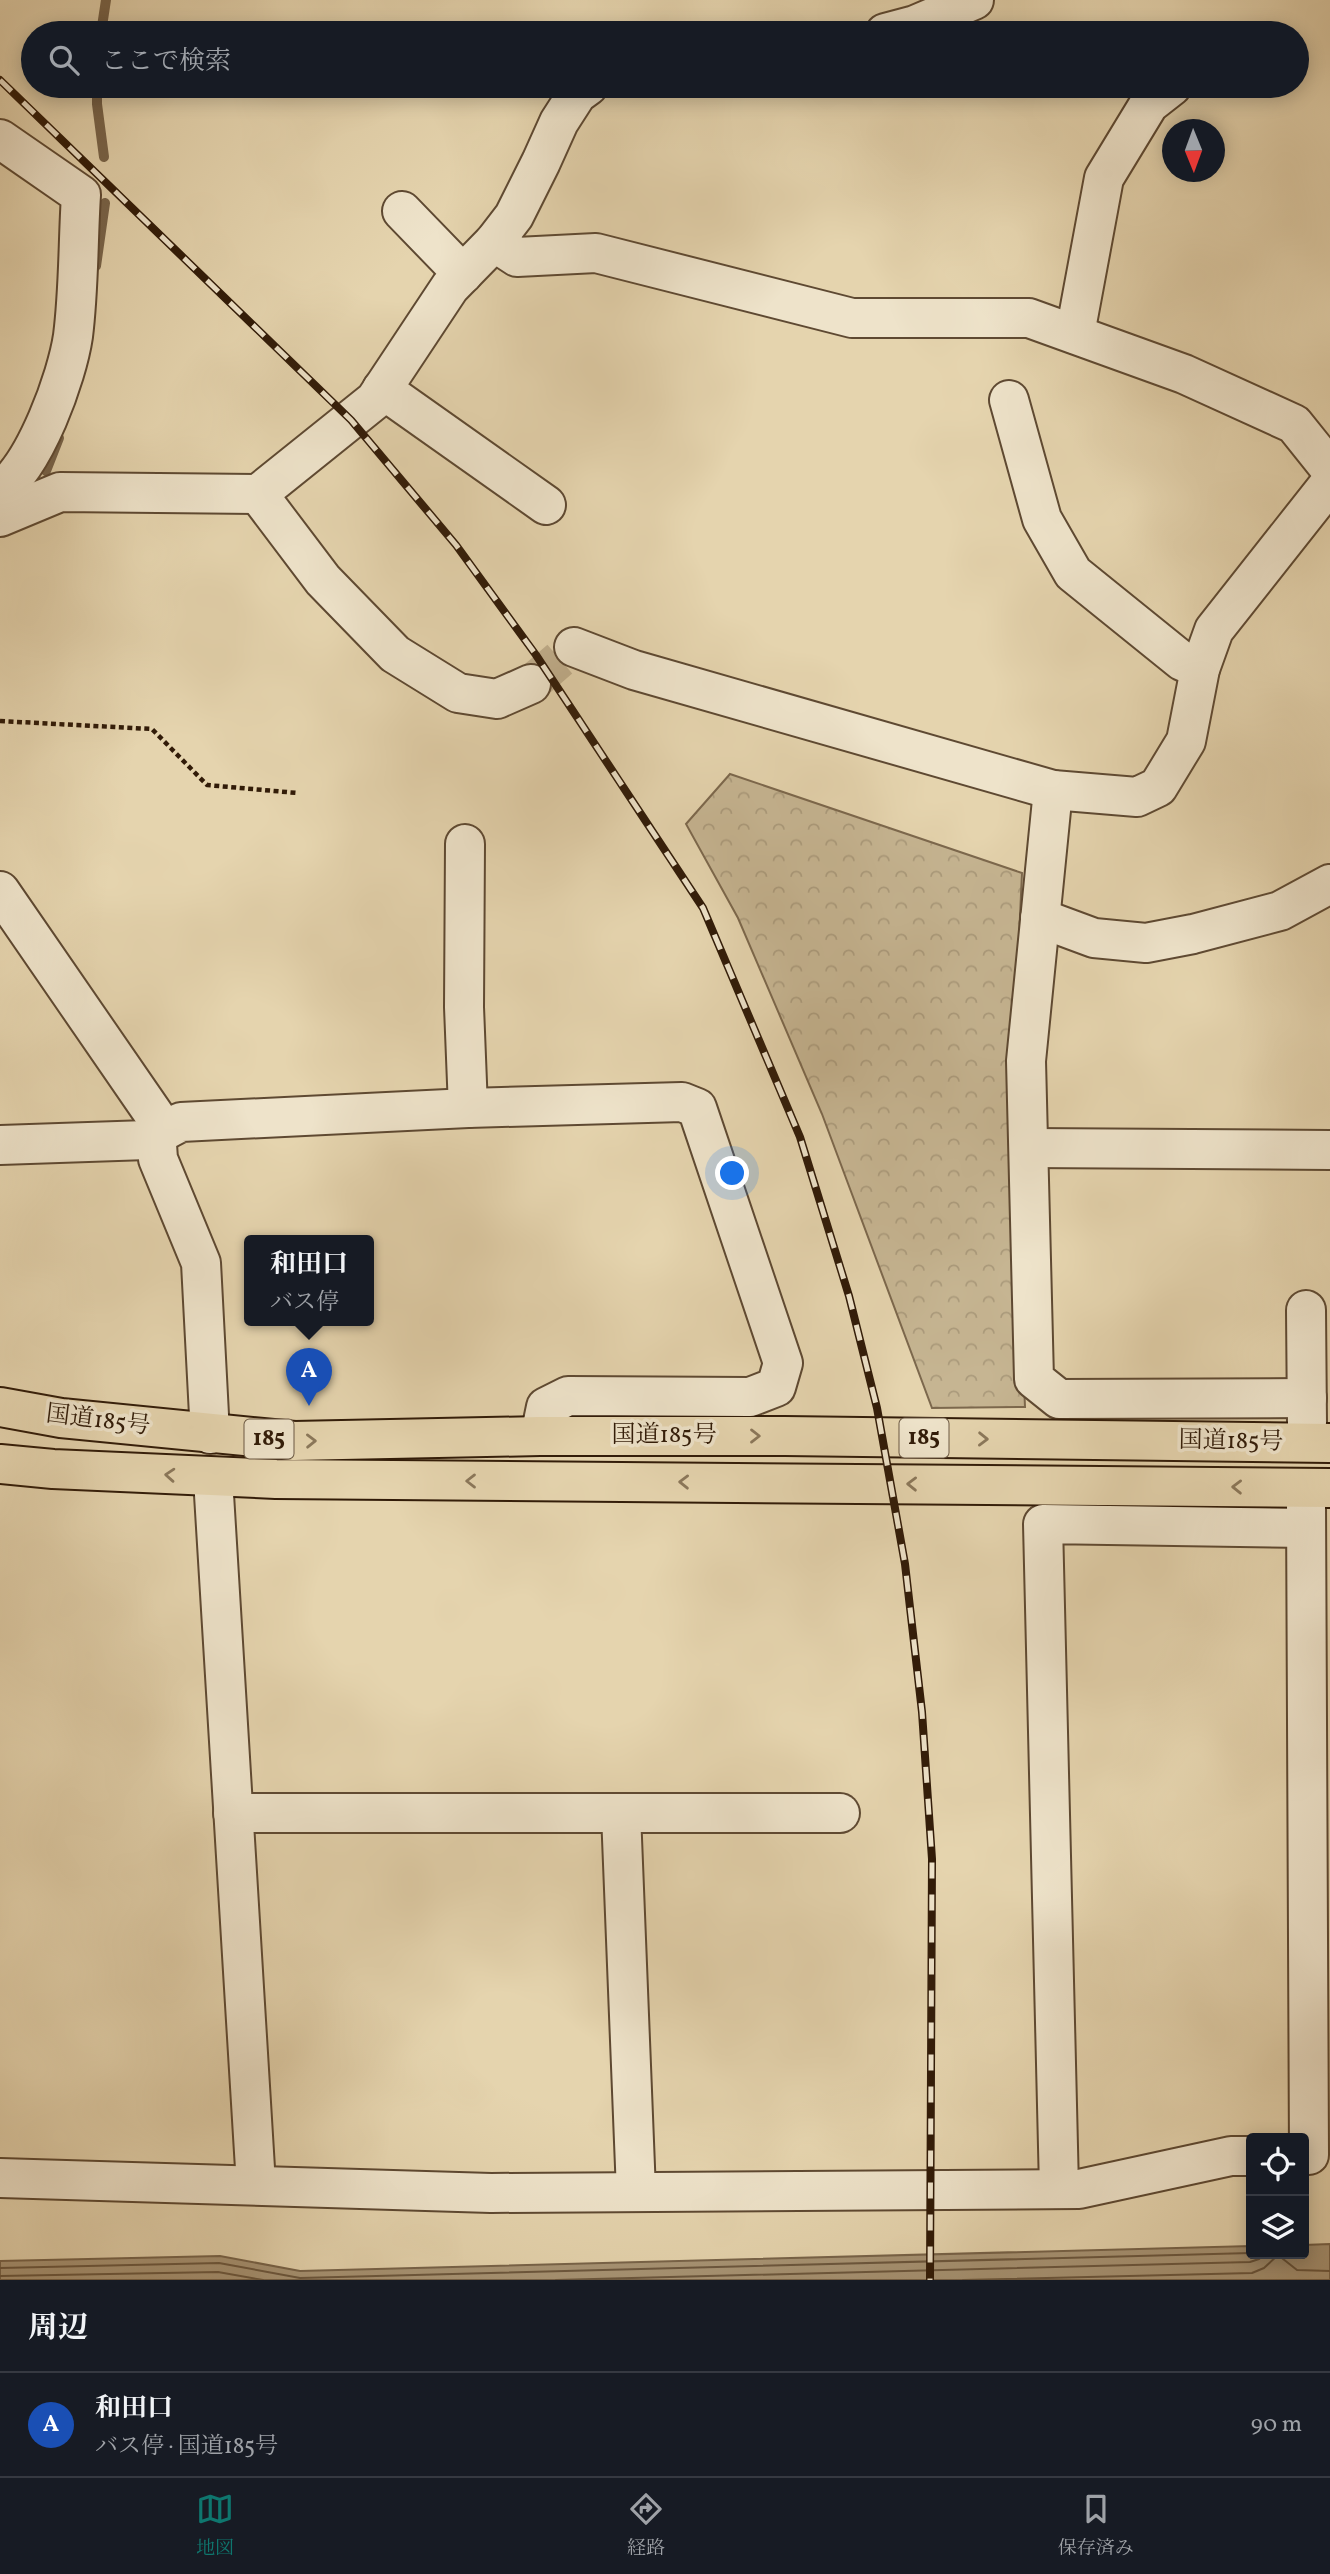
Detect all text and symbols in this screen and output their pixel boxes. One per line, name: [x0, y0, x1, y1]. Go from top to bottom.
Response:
search box: [21, 21, 1309, 98]
icon: search: [45, 41, 83, 79]
text: ここで検索: [101, 44, 231, 80]
north arrow: [1162, 119, 1225, 182]
your location: [715, 1156, 749, 1190]
popup: [244, 1235, 374, 1326]
text: 和田口: [270, 1247, 348, 1283]
text: バス停: [270, 1287, 339, 1319]
pin: A: [286, 1348, 332, 1406]
street label: 国道185号: [44, 1398, 152, 1444]
road number: 185: [900, 1418, 948, 1457]
street label: 国道185号: [612, 1419, 716, 1453]
road number: 185: [244, 1420, 294, 1458]
street label: 国道185号: [1178, 1424, 1284, 1460]
one-way arrow: [750, 1428, 761, 1444]
one-way arrow: [978, 1431, 988, 1447]
one-way arrow: [306, 1433, 317, 1449]
one-way arrow: [164, 1468, 175, 1483]
one-way arrow: [465, 1473, 476, 1489]
one-way arrow: [679, 1475, 690, 1490]
one-way arrow: [906, 1477, 917, 1492]
one-way arrow: [1232, 1480, 1243, 1495]
map controls: [1246, 2133, 1309, 2259]
button: locate: [1246, 2133, 1309, 2196]
button: layers: [1246, 2196, 1309, 2259]
text: 周辺: [28, 2308, 88, 2350]
text: 和田口: [95, 2391, 173, 2427]
text: A: [43, 2409, 59, 2441]
text: 90 m: [1251, 2409, 1302, 2441]
text: バス停 · 国道185号: [95, 2431, 278, 2463]
tab: 地図: [196, 2490, 234, 2562]
tab: 経路: [627, 2490, 665, 2562]
tab: 保存済み: [1058, 2490, 1134, 2562]

